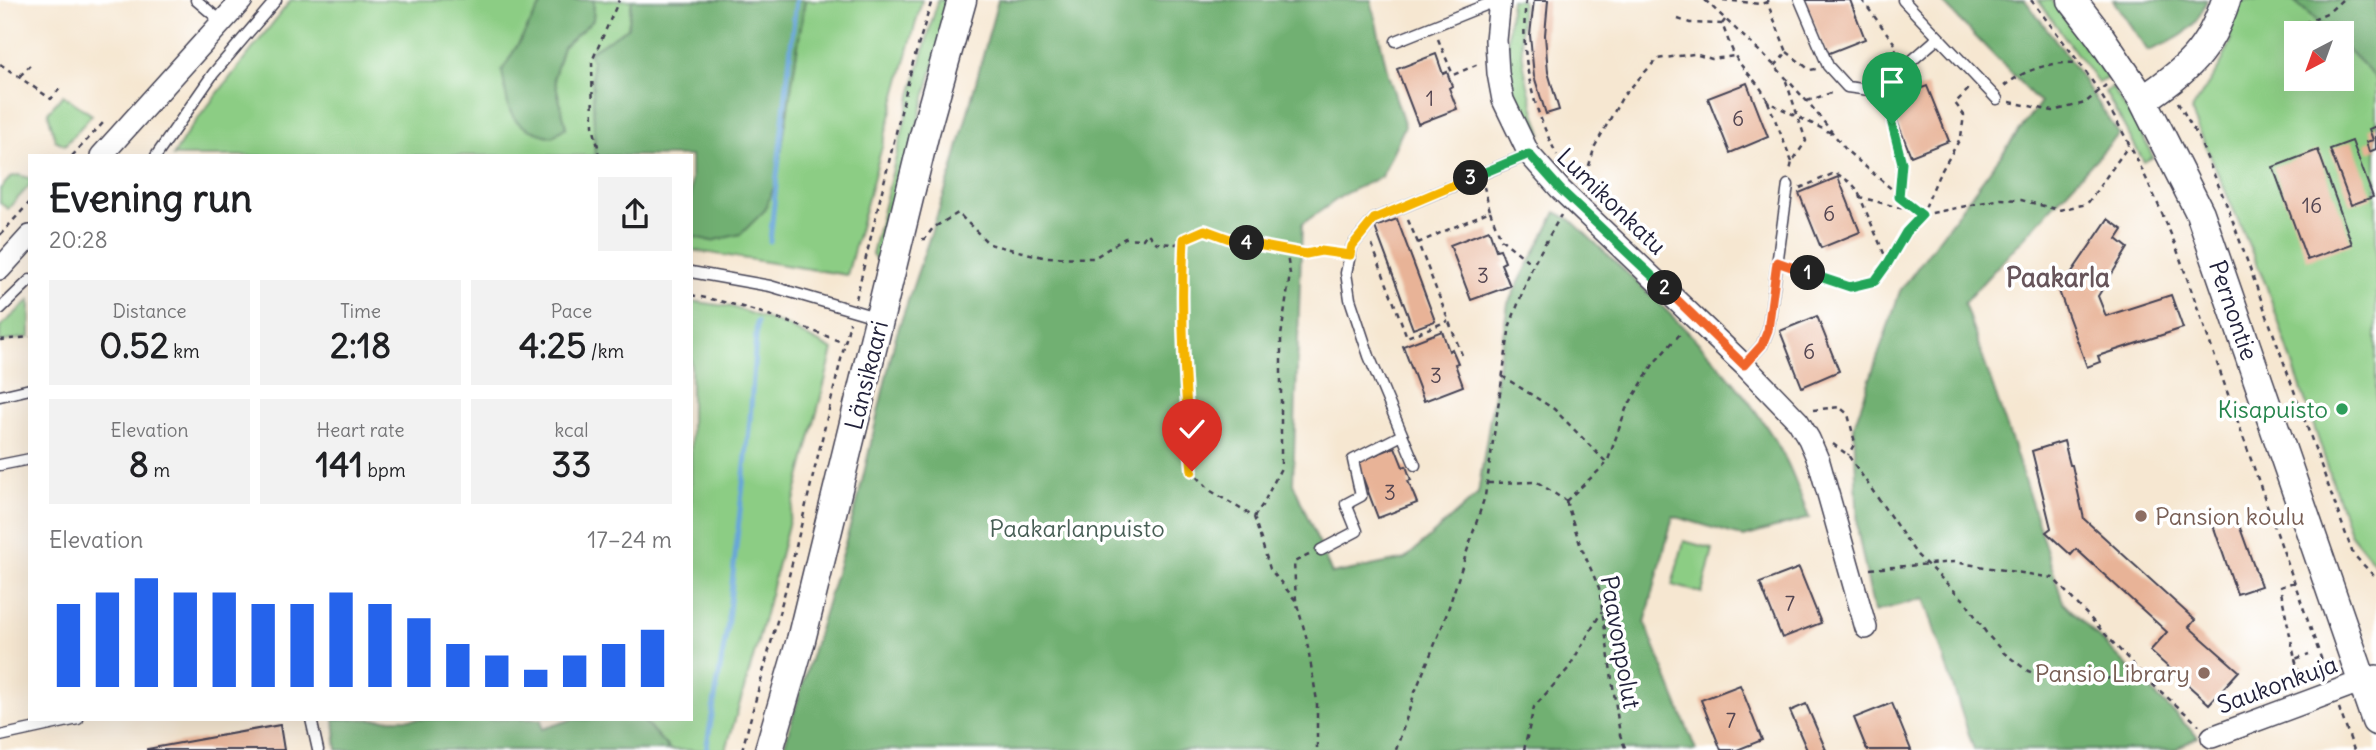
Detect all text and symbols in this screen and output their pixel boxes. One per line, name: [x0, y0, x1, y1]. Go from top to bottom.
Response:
north arrow: [2284, 21, 2354, 91]
map controls: [2284, 21, 2354, 91]
pin: [1862, 52, 1922, 124]
icon: arrive: [1873, 63, 1911, 101]
house number: 1: [1426, 85, 1434, 112]
house number: 6: [1732, 105, 1744, 132]
street label: Lumikonkatu: [1551, 141, 1673, 261]
pin: 3: [1454, 160, 1488, 196]
text: 3: [1465, 165, 1476, 189]
text: Evening run: [49, 175, 252, 222]
button: share: [598, 177, 672, 251]
house number: 16: [2302, 192, 2322, 219]
house number: 6: [1823, 200, 1835, 227]
text: 20:28: [49, 225, 108, 254]
pin: 4: [1230, 226, 1264, 260]
text: 4: [1241, 230, 1252, 254]
pin: 1: [1790, 256, 1826, 290]
street label: Pernontie: [2203, 256, 2265, 364]
text: 1: [1804, 260, 1811, 284]
district label: Paakarla: [2006, 261, 2110, 294]
house number: 3: [1477, 262, 1489, 289]
pin: 2: [1648, 270, 1682, 306]
text: 2: [1659, 275, 1670, 299]
text: Distance: [112, 299, 187, 323]
text: Time: [340, 299, 381, 323]
text: Pace: [551, 299, 592, 323]
street label: Länsikaari: [838, 317, 894, 433]
text: 0.52: [99, 323, 169, 367]
text: 2:18: [330, 323, 391, 367]
text: 4:25: [519, 323, 586, 367]
house number: 6: [1803, 338, 1815, 365]
text: km: [169, 339, 200, 363]
text: /km: [586, 339, 624, 363]
house number: 3: [1430, 362, 1442, 389]
place label: Kisapuisto: [2218, 394, 2328, 424]
pin: [1162, 399, 1222, 471]
marker: Kisapuisto: [2334, 401, 2350, 417]
icon: check: [1173, 410, 1211, 448]
text: Elevation: [111, 418, 188, 442]
text: Heart rate: [316, 418, 405, 442]
text: kcal: [554, 418, 589, 442]
text: 8: [129, 442, 149, 486]
text: 141: [315, 442, 363, 486]
text: 33: [552, 442, 591, 486]
text: m: [149, 458, 170, 482]
text: bpm: [363, 458, 406, 482]
house number: 3: [1384, 479, 1396, 506]
place label: Pansion koulu: [2155, 501, 2305, 531]
marker: Pansion koulu: [2133, 508, 2149, 524]
park label: Paakarlanpuisto: [989, 513, 1165, 543]
text: Elevation: [49, 525, 143, 554]
text: 17–24 m: [587, 525, 672, 554]
street label: Paavonpolut: [1595, 573, 1647, 711]
house number: 7: [1785, 590, 1795, 617]
street label: Saukonkuja: [2213, 648, 2341, 720]
place label: Pansio Library: [2035, 658, 2190, 688]
marker: Pansio Library: [2196, 665, 2212, 681]
house number: 7: [1726, 707, 1736, 734]

